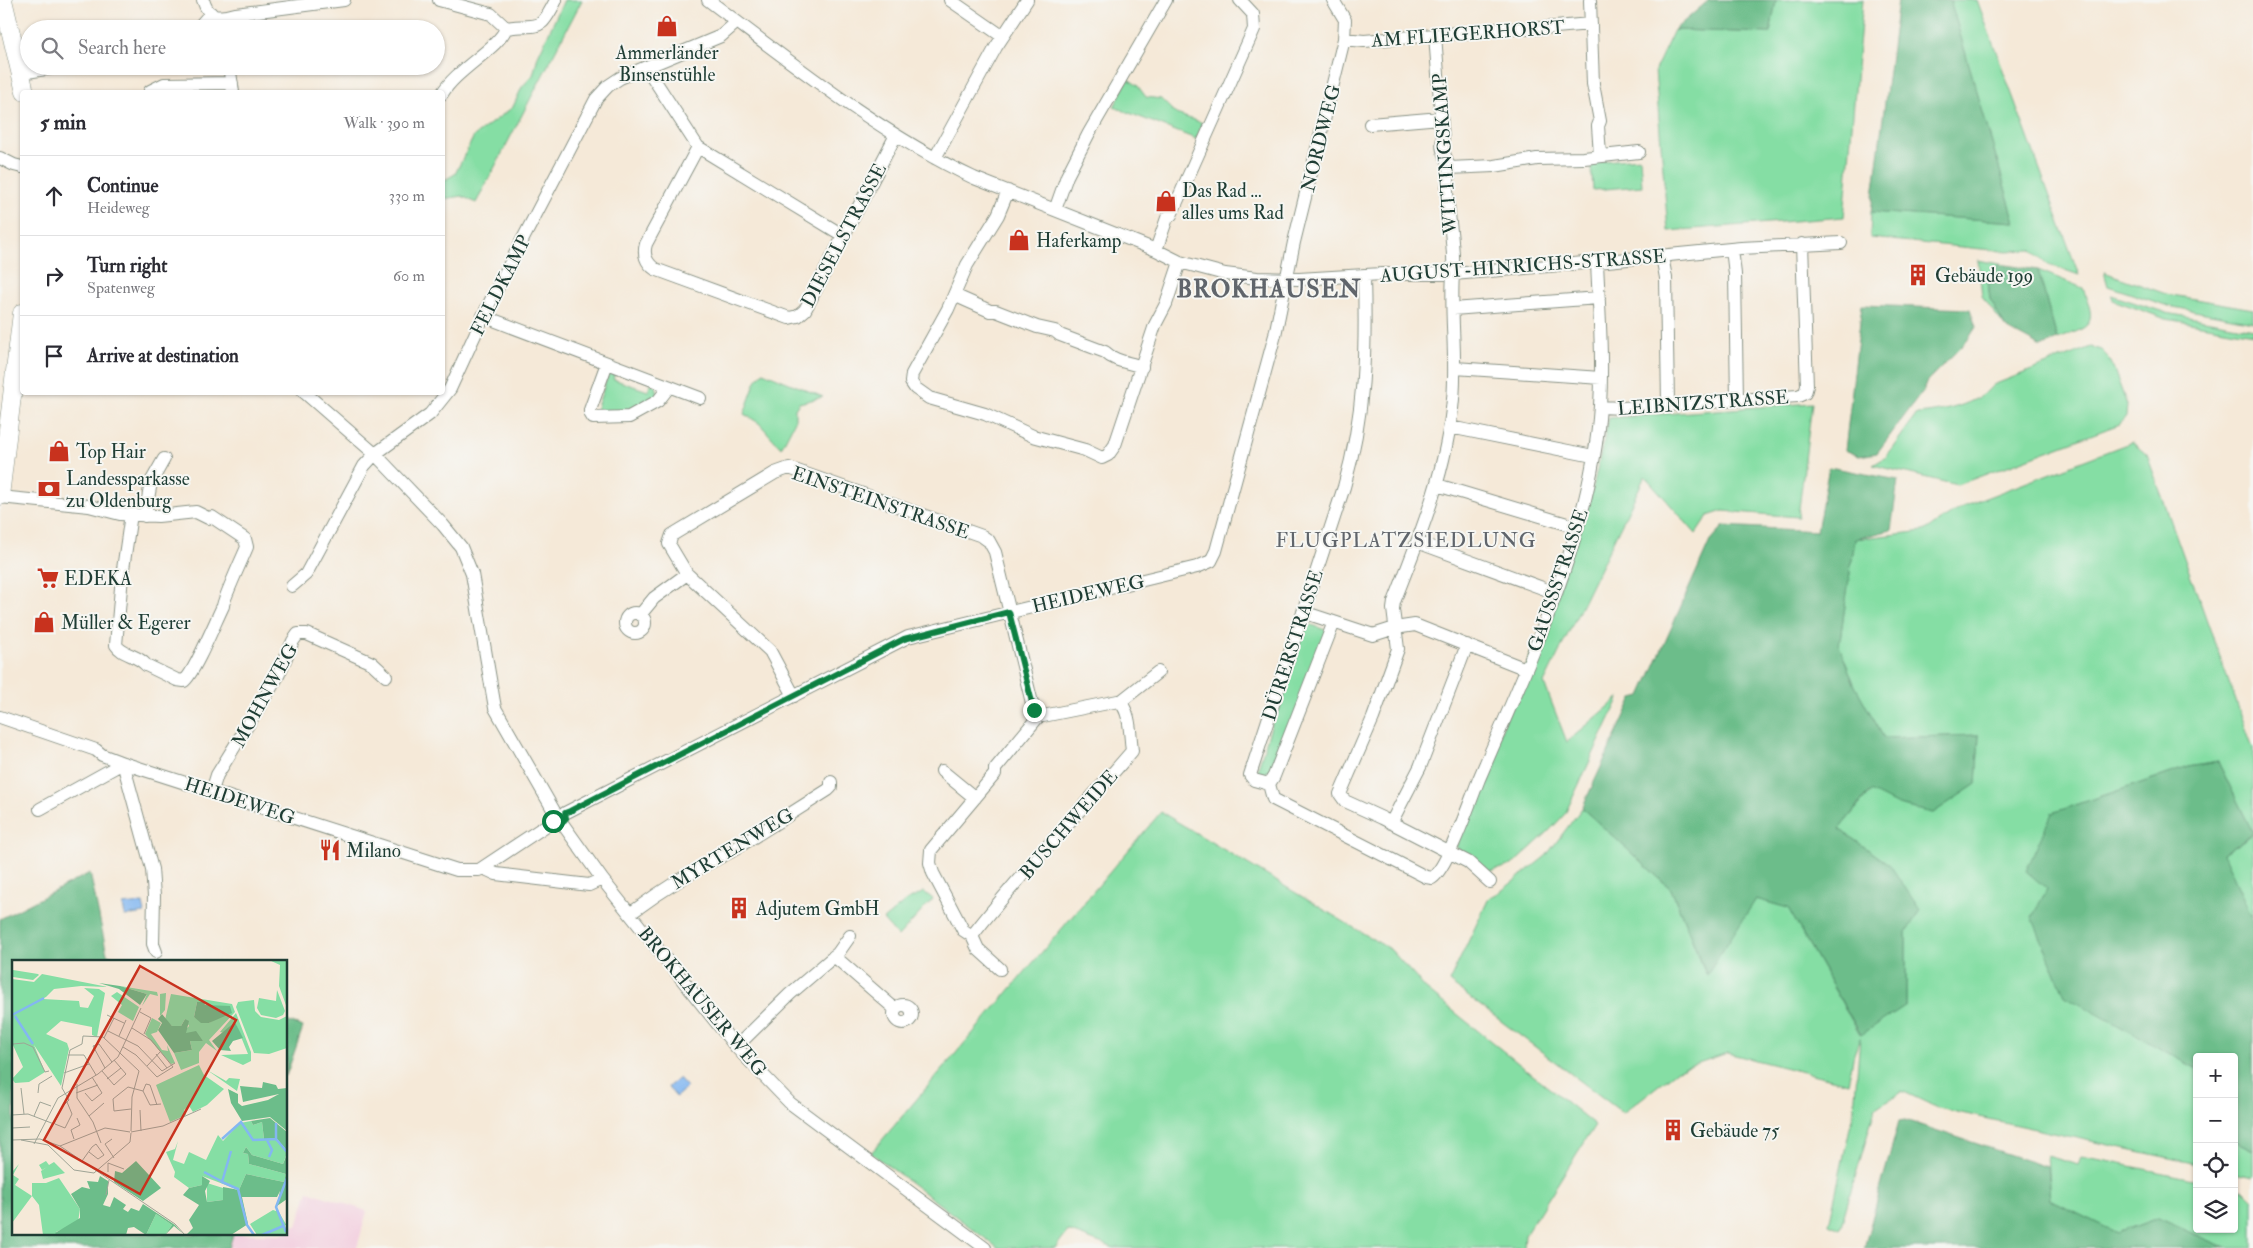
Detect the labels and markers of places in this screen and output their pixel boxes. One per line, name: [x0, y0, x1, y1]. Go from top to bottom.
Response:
shop icon: Ammerländer Binsenstühle: [654, 13, 680, 39]
place label: Ammerländer Binsenstühle: [614, 41, 719, 87]
place label: Das Rad ... alles ums Rad: [1182, 179, 1284, 225]
shop icon: Das Rad ... alles ums Rad: [1153, 188, 1179, 214]
shop icon: Haferkamp: [1006, 227, 1032, 253]
place label: Haferkamp: [1036, 229, 1121, 254]
building icon: Gebäude 199: [1905, 262, 1931, 288]
place label: Gebäude 199: [1935, 264, 2033, 288]
shop icon: Top Hair: [46, 438, 72, 464]
place label: Top Hair: [76, 440, 146, 465]
place label: Landessparkasse zu Oldenburg: [66, 467, 190, 513]
bank icon: Landessparkasse zu Oldenburg: [36, 476, 62, 502]
supermarket icon: EDEKA: [35, 565, 61, 591]
place label: EDEKA: [64, 567, 132, 591]
shop icon: Müller & Egerer: [31, 609, 57, 635]
place label: Müller & Egerer: [61, 611, 191, 635]
restaurant icon: Milano: [317, 837, 343, 863]
place label: Milano: [346, 839, 401, 863]
building icon: Adjutem GmbH: [726, 895, 752, 921]
place label: Adjutem GmbH: [755, 897, 880, 921]
building icon: Gebäude 75: [1660, 1117, 1686, 1143]
place label: Gebäude 75: [1690, 1119, 1780, 1143]

